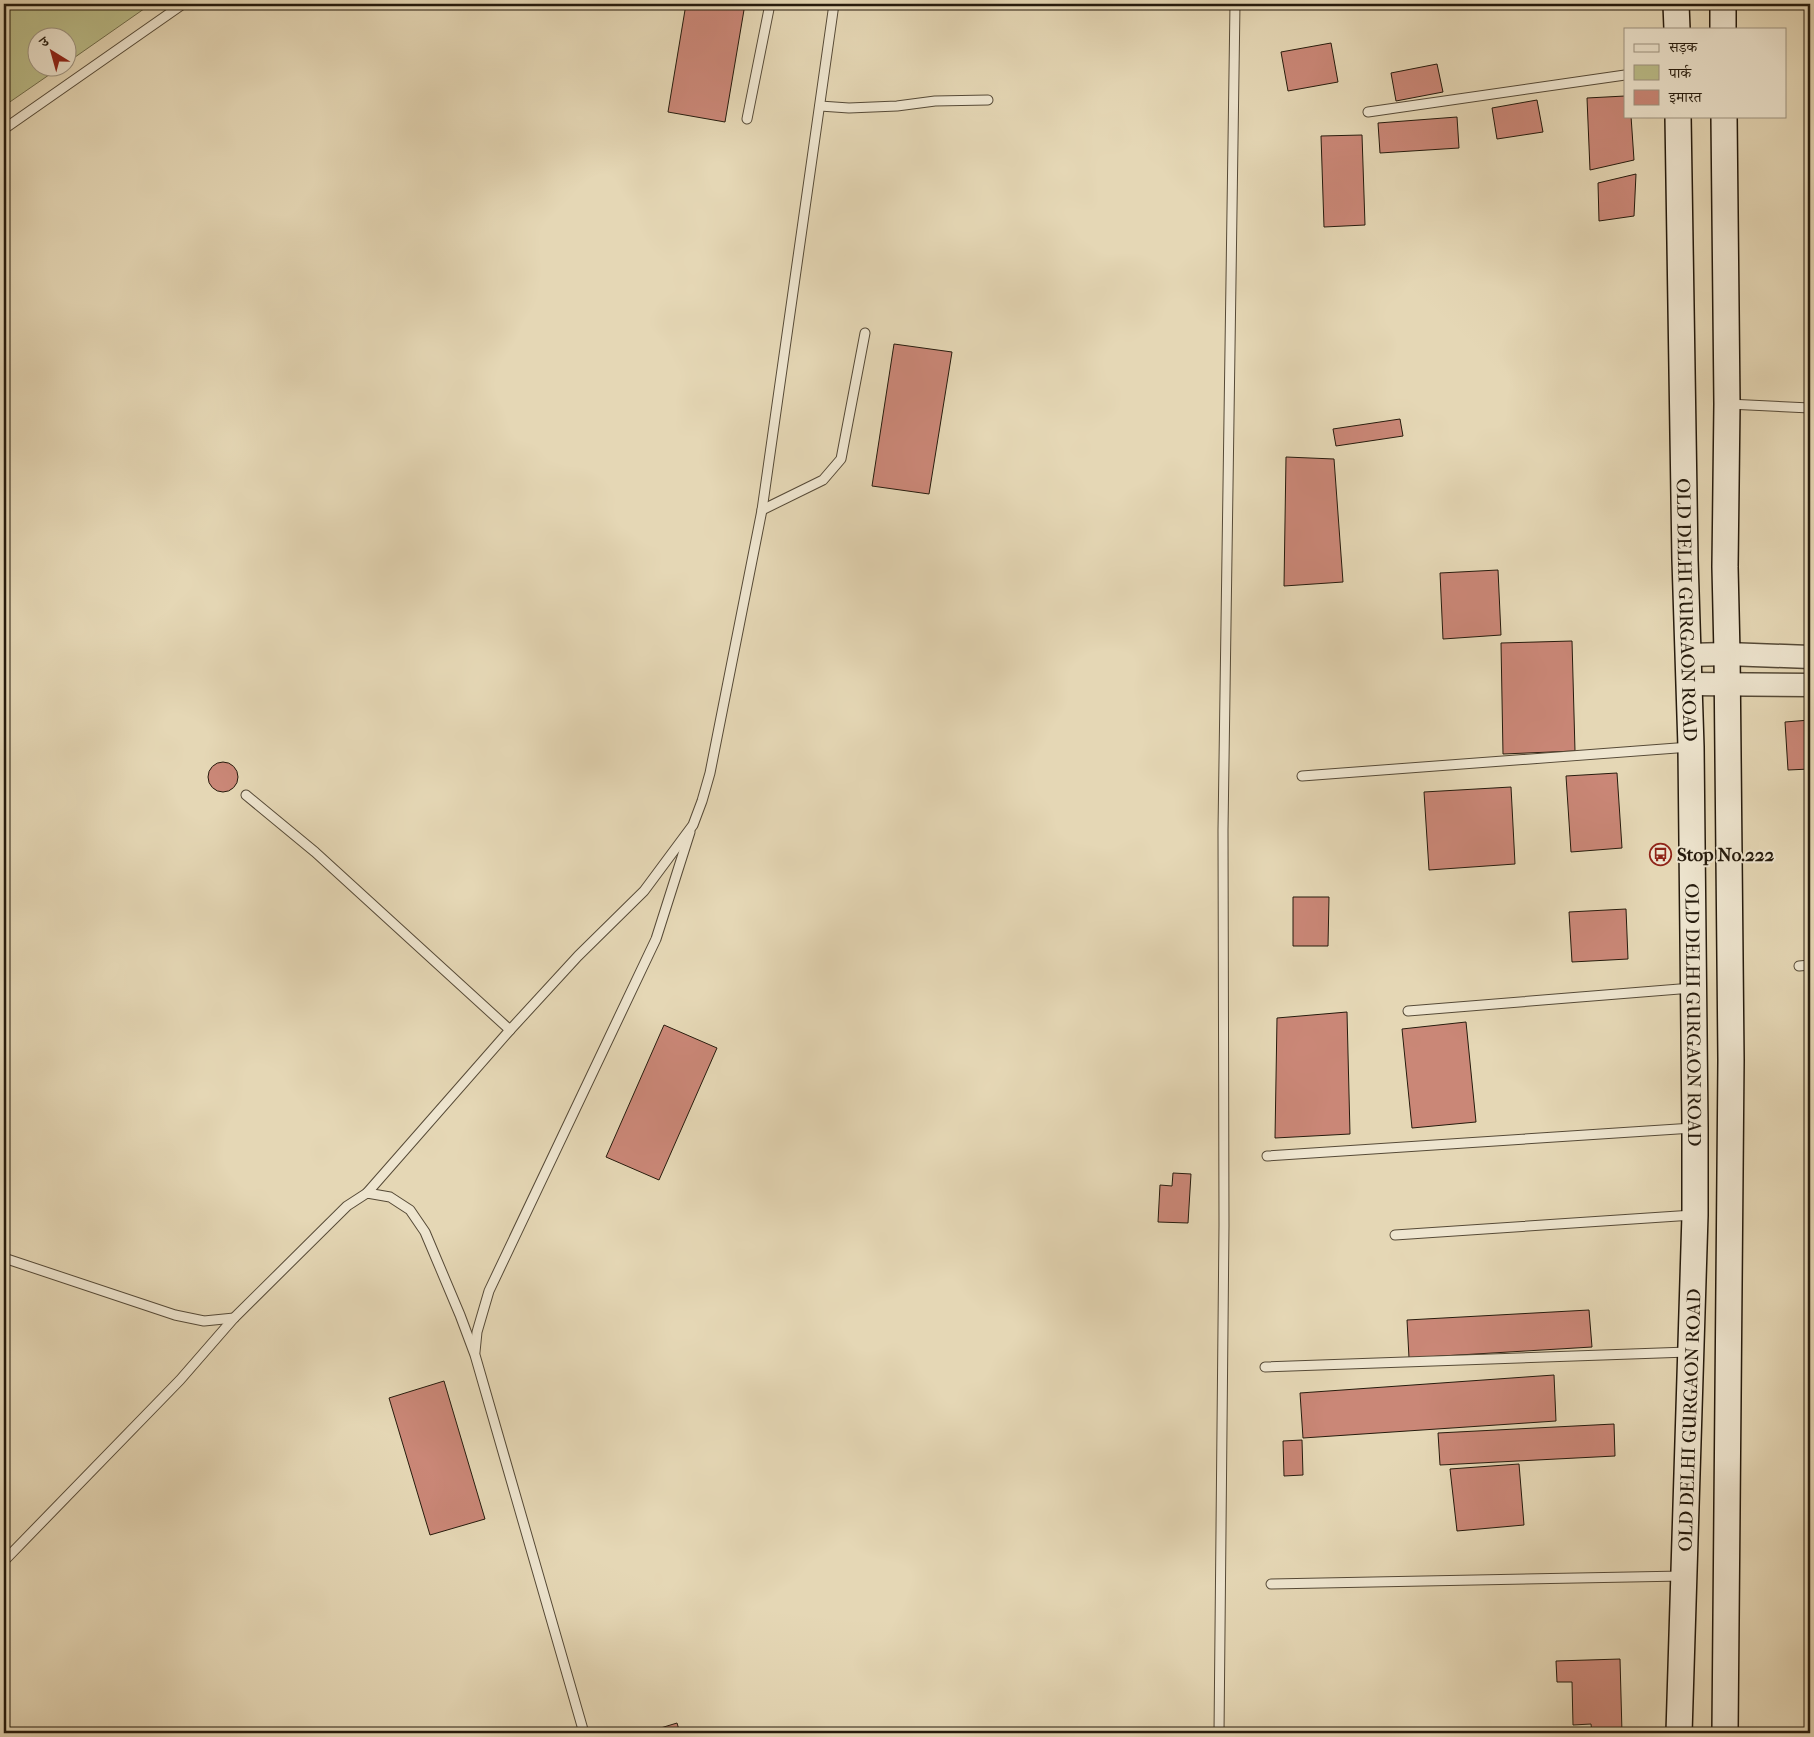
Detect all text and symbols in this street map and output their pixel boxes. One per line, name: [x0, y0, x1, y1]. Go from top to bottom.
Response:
north arrow: [28, 28, 78, 78]
legend: [1624, 28, 1786, 118]
text: उ: [36, 33, 53, 52]
text: सड़क: [1668, 38, 1698, 56]
text: पार्क: [1668, 64, 1692, 82]
text: इमारत: [1668, 88, 1703, 106]
street label: OLD DELHI GURGAON ROAD: [1672, 478, 1701, 742]
bus stop icon: Stop No.222: [1649, 842, 1673, 866]
place label: Stop No.222: [1677, 844, 1775, 866]
street label: OLD DELHI GURGAON ROAD: [1680, 883, 1705, 1147]
street label: OLD DELHI GURGAON ROAD: [1674, 1288, 1706, 1552]

